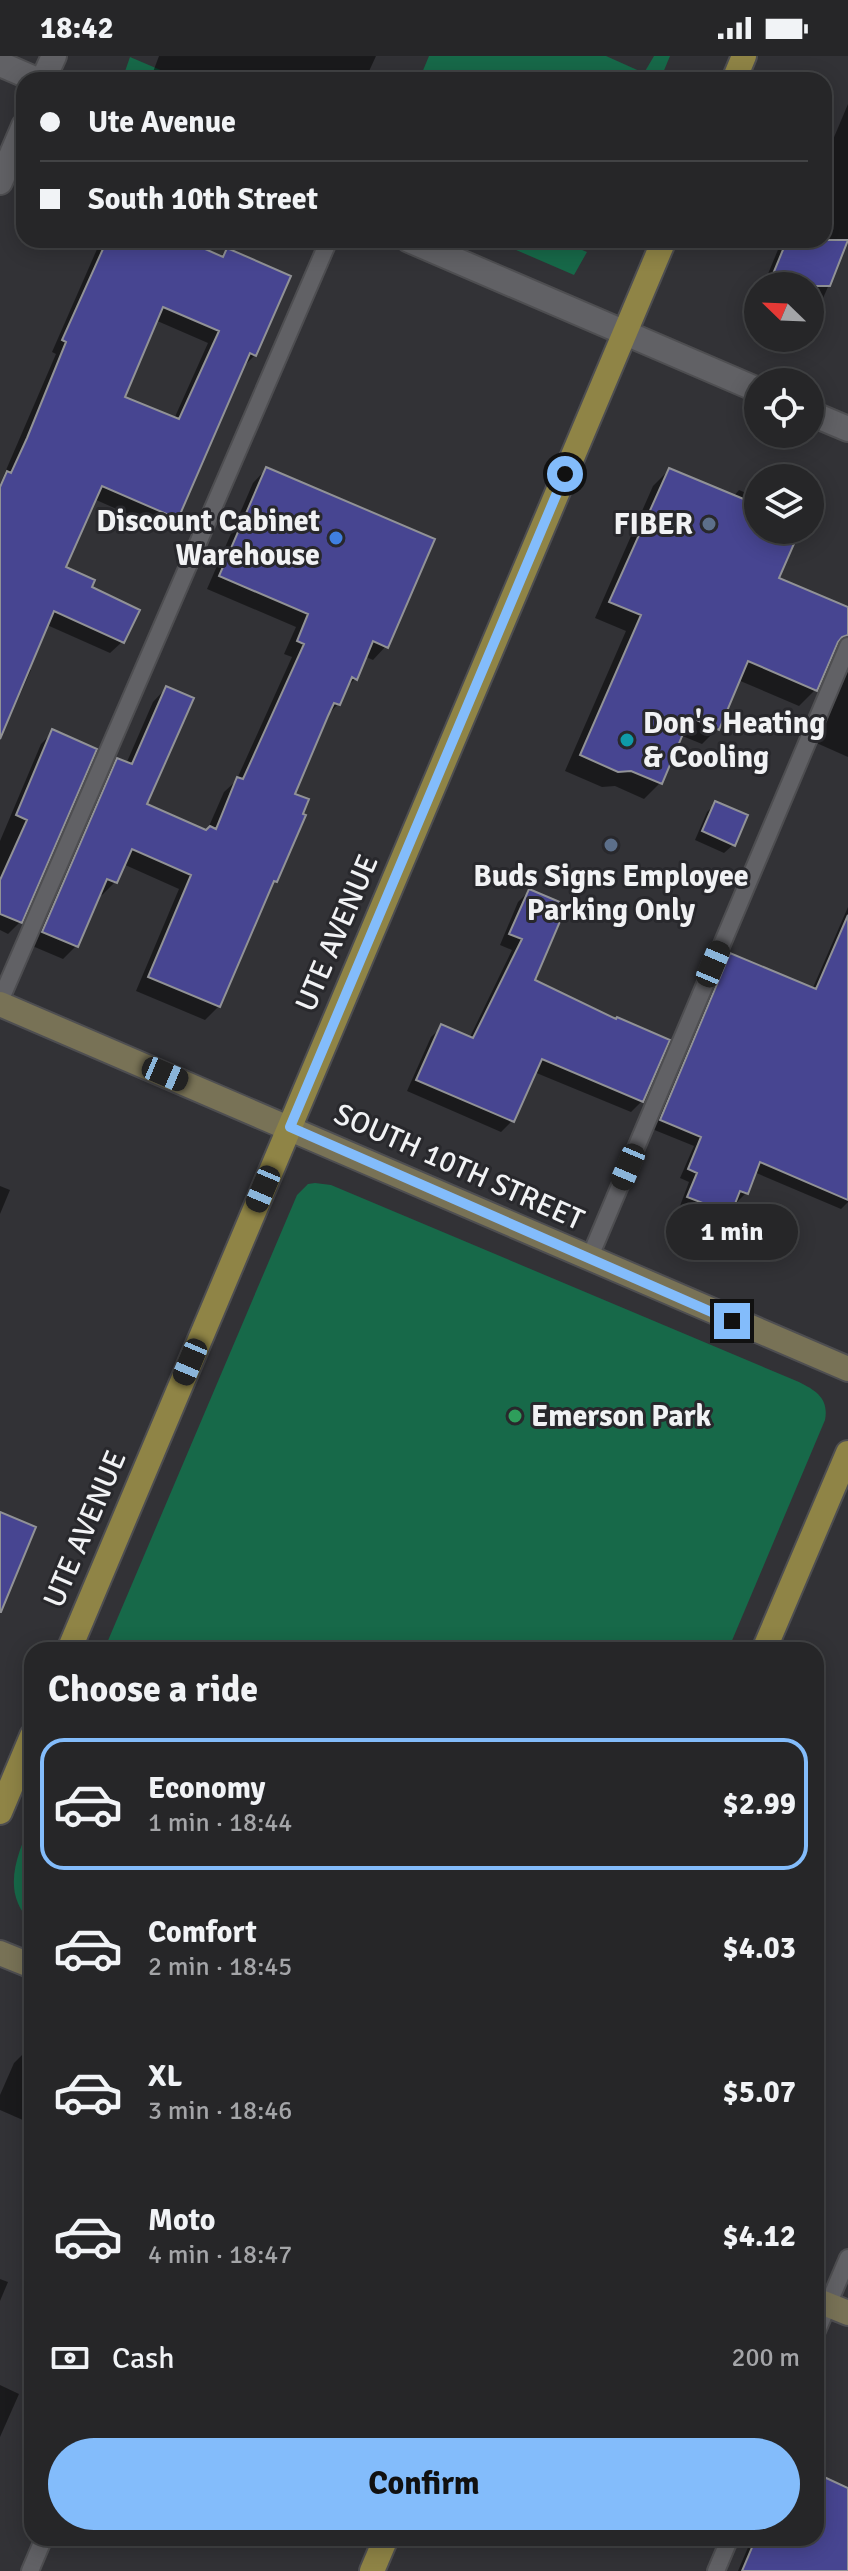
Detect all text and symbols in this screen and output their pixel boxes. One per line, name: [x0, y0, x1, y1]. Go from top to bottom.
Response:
text: 18:42: [40, 10, 114, 47]
text: Ute Avenue: [88, 104, 236, 141]
text: South 10th Street: [88, 181, 318, 218]
north arrow: [744, 272, 824, 352]
map controls: [744, 272, 824, 544]
button: locate: [744, 368, 824, 448]
route start: [547, 456, 583, 492]
button: layers: [744, 464, 824, 544]
place label: Discount Cabinet Warehouse: [96, 503, 320, 574]
place label: FIBER: [613, 506, 694, 543]
marker: FIBER: [700, 515, 718, 533]
marker: Discount Cabinet Warehouse: [327, 529, 345, 547]
place label: Don's Heating & Cooling: [643, 705, 825, 776]
marker: Don's Heating & Cooling: [618, 731, 636, 749]
marker: Buds Signs Employee Parking Only: [602, 836, 620, 854]
street label: UTE AVENUE: [287, 849, 387, 1017]
place label: Buds Signs Employee Parking Only: [473, 858, 749, 929]
car: [693, 937, 733, 991]
car: [138, 1054, 192, 1094]
street label: SOUTH 10TH STREET: [328, 1095, 590, 1239]
car: [608, 1140, 648, 1194]
car: [243, 1162, 283, 1216]
callout: 1 min: [666, 1205, 798, 1261]
text: 1 min: [701, 1216, 763, 1248]
route end: [714, 1303, 750, 1339]
car: [170, 1335, 210, 1389]
place label: Emerson Park: [531, 1398, 712, 1435]
marker: Emerson Park: [506, 1407, 524, 1425]
street label: UTE AVENUE: [35, 1445, 135, 1613]
text: Choose a ride: [48, 1667, 258, 1712]
icon: car: [52, 1768, 124, 1840]
text: Economy: [148, 1770, 265, 1807]
text: $2.99: [723, 1786, 796, 1823]
text: 1 min · 18:44: [148, 1807, 292, 1839]
icon: car: [52, 1912, 124, 1984]
text: Comfort: [148, 1914, 257, 1951]
text: $4.03: [723, 1930, 796, 1967]
text: 2 min · 18:45: [148, 1951, 292, 1983]
icon: car: [52, 2056, 124, 2128]
text: XL: [148, 2058, 182, 2095]
text: $5.07: [723, 2074, 796, 2111]
text: 3 min · 18:46: [148, 2095, 292, 2127]
icon: car: [52, 2200, 124, 2272]
text: Moto: [148, 2202, 215, 2239]
text: $4.12: [723, 2218, 796, 2255]
text: 4 min · 18:47: [148, 2239, 292, 2271]
icon: cash: [48, 2336, 92, 2380]
text: Cash: [112, 2340, 175, 2377]
text: 200 m: [731, 2342, 800, 2374]
button: Confirm: [48, 2438, 800, 2530]

